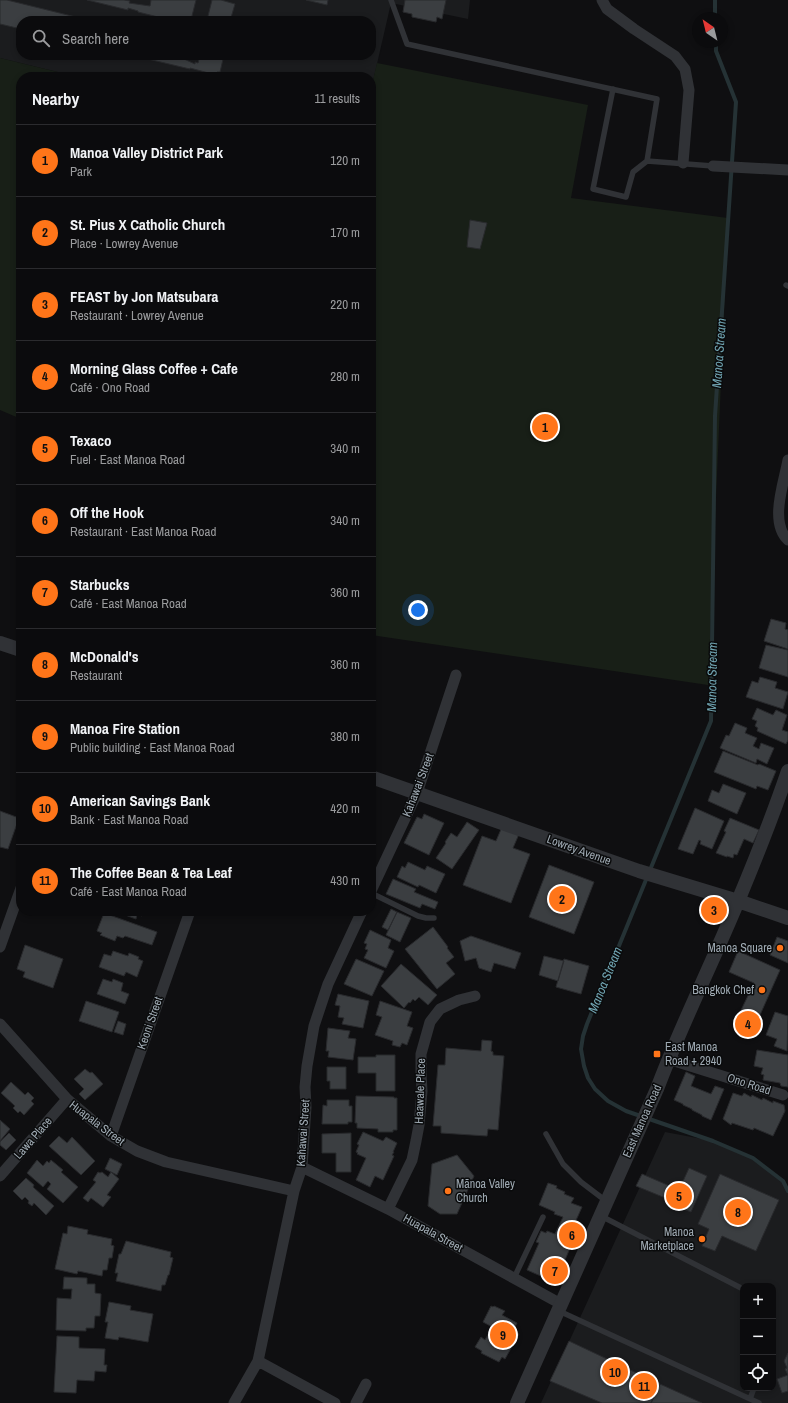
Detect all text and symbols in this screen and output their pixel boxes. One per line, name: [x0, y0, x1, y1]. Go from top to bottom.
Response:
north arrow: [692, 12, 728, 48]
search box: [16, 16, 376, 60]
icon: search: [30, 27, 52, 49]
text: Search here: [62, 28, 129, 49]
text: Nearby: [32, 87, 79, 110]
text: 11 results: [315, 90, 360, 107]
text: Manoa Valley District Park: [70, 142, 223, 163]
text: 1: [42, 152, 48, 169]
text: 120 m: [330, 152, 360, 169]
text: Park: [70, 163, 92, 180]
text: St. Pius X Catholic Church: [70, 214, 225, 235]
text: 2: [42, 224, 48, 241]
text: 170 m: [330, 224, 360, 241]
text: Place · Lowrey Avenue: [70, 235, 178, 252]
text: FEAST by Jon Matsubara: [70, 286, 218, 307]
text: 3: [42, 296, 48, 313]
text: 220 m: [330, 296, 360, 313]
text: Restaurant · Lowrey Avenue: [70, 307, 204, 324]
water label: Manoa Stream: [708, 317, 730, 388]
text: Morning Glass Coffee + Cafe: [70, 358, 238, 379]
text: 4: [42, 368, 48, 385]
text: 280 m: [330, 368, 360, 385]
text: Café · Ono Road: [70, 379, 150, 396]
pin: 1: [532, 412, 558, 442]
text: Texaco: [70, 430, 112, 451]
text: 5: [42, 440, 48, 457]
text: 340 m: [330, 440, 360, 457]
text: Fuel · East Manoa Road: [70, 451, 185, 468]
text: Off the Hook: [70, 502, 144, 523]
text: 6: [42, 512, 48, 529]
text: 340 m: [330, 512, 360, 529]
text: Restaurant · East Manoa Road: [70, 523, 216, 540]
text: Starbucks: [70, 574, 129, 595]
text: 7: [42, 584, 48, 601]
text: 360 m: [330, 584, 360, 601]
text: Café · East Manoa Road: [70, 595, 187, 612]
your location: [408, 600, 428, 620]
water label: Manoa Stream: [703, 642, 721, 712]
text: McDonald's: [70, 646, 139, 667]
text: 8: [42, 656, 48, 673]
text: 360 m: [330, 656, 360, 673]
text: Restaurant: [70, 667, 122, 684]
text: Manoa Fire Station: [70, 718, 180, 739]
text: 9: [42, 728, 48, 745]
text: 380 m: [330, 728, 360, 745]
text: Public building · East Manoa Road: [70, 739, 235, 756]
street label: Kahawai Street: [398, 750, 438, 819]
text: American Savings Bank: [70, 790, 210, 811]
text: 10: [39, 800, 51, 817]
text: 420 m: [330, 800, 360, 817]
text: Bank · East Manoa Road: [70, 811, 189, 828]
street label: Lowrey Avenue: [545, 831, 613, 869]
text: The Coffee Bean & Tea Leaf: [70, 862, 232, 883]
text: 11: [39, 872, 51, 889]
text: 430 m: [330, 872, 360, 889]
text: Café · East Manoa Road: [70, 883, 187, 900]
pin: 2: [549, 884, 575, 914]
pin: 3: [701, 895, 727, 925]
place label: Manoa Square: [707, 940, 772, 956]
marker: Manoa Square: [775, 943, 785, 953]
water label: Manoa Stream: [584, 944, 626, 1016]
place label: Bangkok Chef: [692, 982, 754, 998]
marker: Bangkok Chef: [757, 985, 767, 995]
street label: Keoni Street: [134, 994, 167, 1051]
pin: 4: [735, 1009, 761, 1039]
place label: East Manoa Road + 2940: [665, 1039, 722, 1069]
marker: East Manoa Road + 2940: [652, 1049, 662, 1059]
street label: Haawale Place: [411, 1058, 429, 1124]
street label: Ono Road: [725, 1069, 773, 1099]
street label: East Manoa Road: [619, 1082, 665, 1160]
street label: Huapala Street: [66, 1097, 128, 1149]
street label: Kahawai Street: [293, 1099, 313, 1167]
street label: Lawa Place: [10, 1114, 56, 1162]
place label: Mānoa Valley Church: [456, 1176, 515, 1206]
pin: 5: [666, 1181, 692, 1211]
marker: Mānoa Valley Church: [443, 1186, 453, 1196]
pin: 8: [725, 1197, 751, 1227]
street label: Huapala Street: [400, 1210, 466, 1256]
pin: 6: [559, 1220, 585, 1250]
place label: Manoa Marketplace: [640, 1224, 695, 1254]
marker: Manoa Marketplace: [697, 1234, 707, 1244]
pin: 7: [542, 1256, 568, 1286]
map controls: [740, 1283, 776, 1391]
button: +: [740, 1283, 776, 1319]
button: −: [740, 1319, 776, 1355]
pin: 9: [490, 1320, 516, 1350]
button: locate: [740, 1355, 776, 1391]
pin: 10: [602, 1357, 628, 1387]
pin: 11: [631, 1371, 657, 1401]

